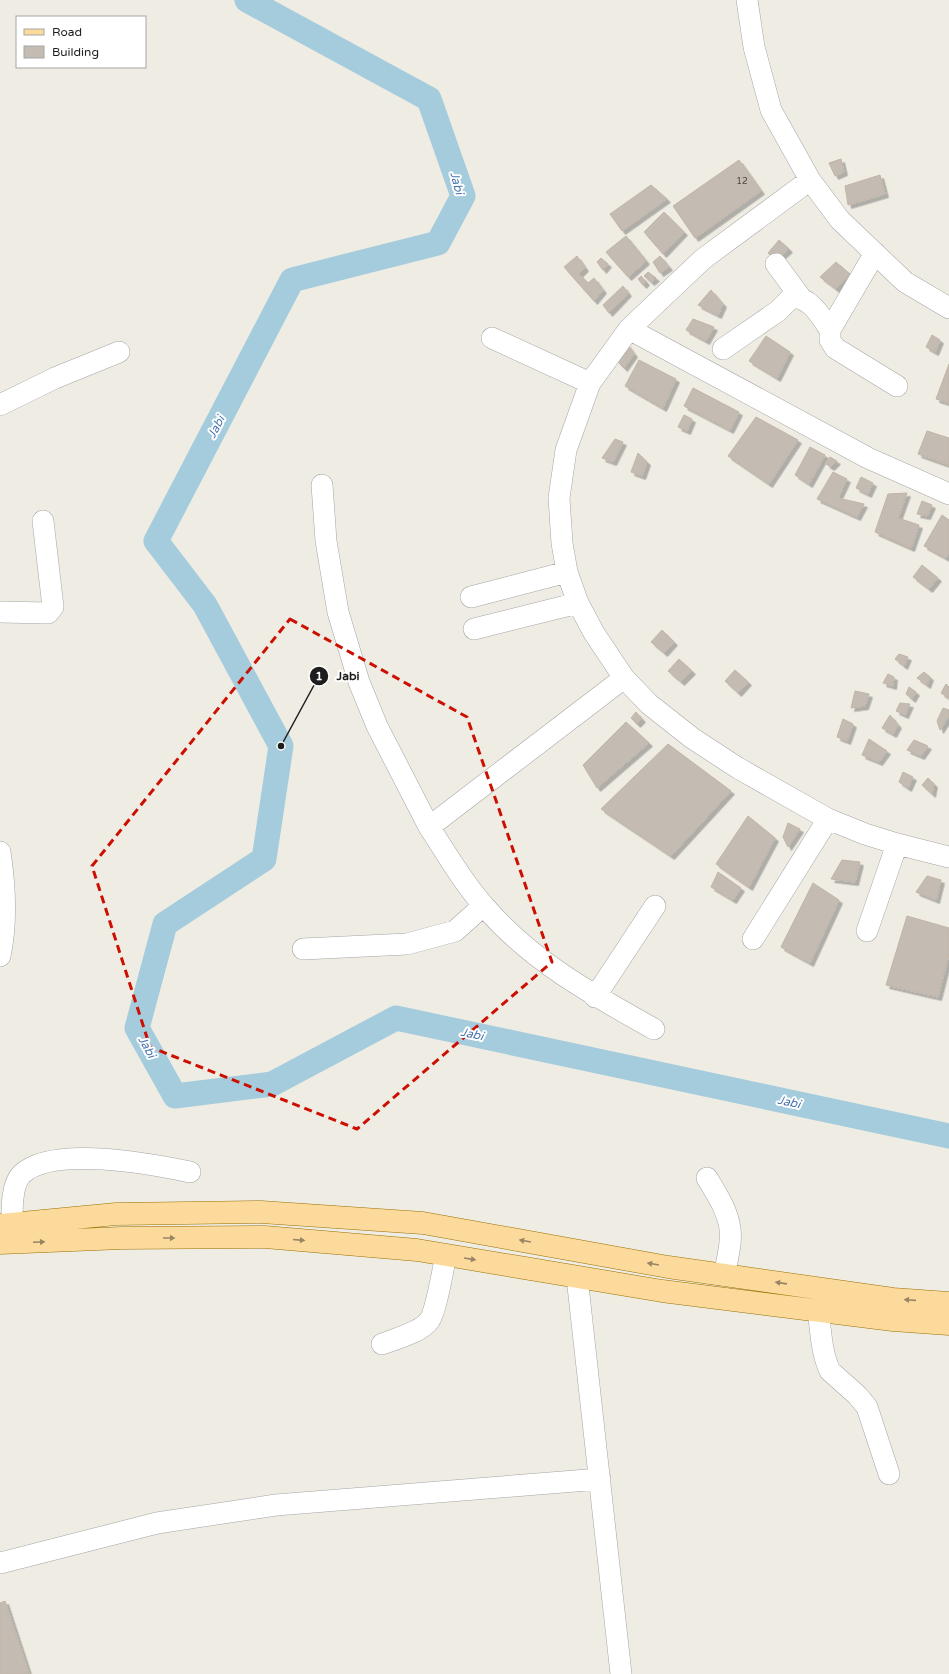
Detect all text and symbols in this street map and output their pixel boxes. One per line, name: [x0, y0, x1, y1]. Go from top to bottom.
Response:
legend: [16, 16, 146, 68]
text: Road: [52, 25, 82, 39]
text: Building: [52, 45, 99, 59]
water label: Jabi: [447, 170, 467, 198]
house number: 12: [736, 176, 748, 187]
water label: Jabi: [205, 412, 228, 440]
callout: Jabi: [309, 664, 368, 688]
text: 1: [315, 669, 323, 683]
text: Jabi: [336, 669, 359, 683]
water label: Jabi: [459, 1025, 487, 1044]
water label: Jabi: [135, 1034, 160, 1062]
water label: Jabi: [776, 1093, 804, 1112]
one-way arrow: [163, 1235, 176, 1241]
one-way arrow: [293, 1237, 305, 1244]
one-way arrow: [33, 1238, 45, 1245]
one-way arrow: [519, 1238, 531, 1244]
one-way arrow: [463, 1256, 476, 1262]
one-way arrow: [647, 1261, 659, 1267]
one-way arrow: [775, 1280, 787, 1286]
one-way arrow: [904, 1297, 916, 1304]

